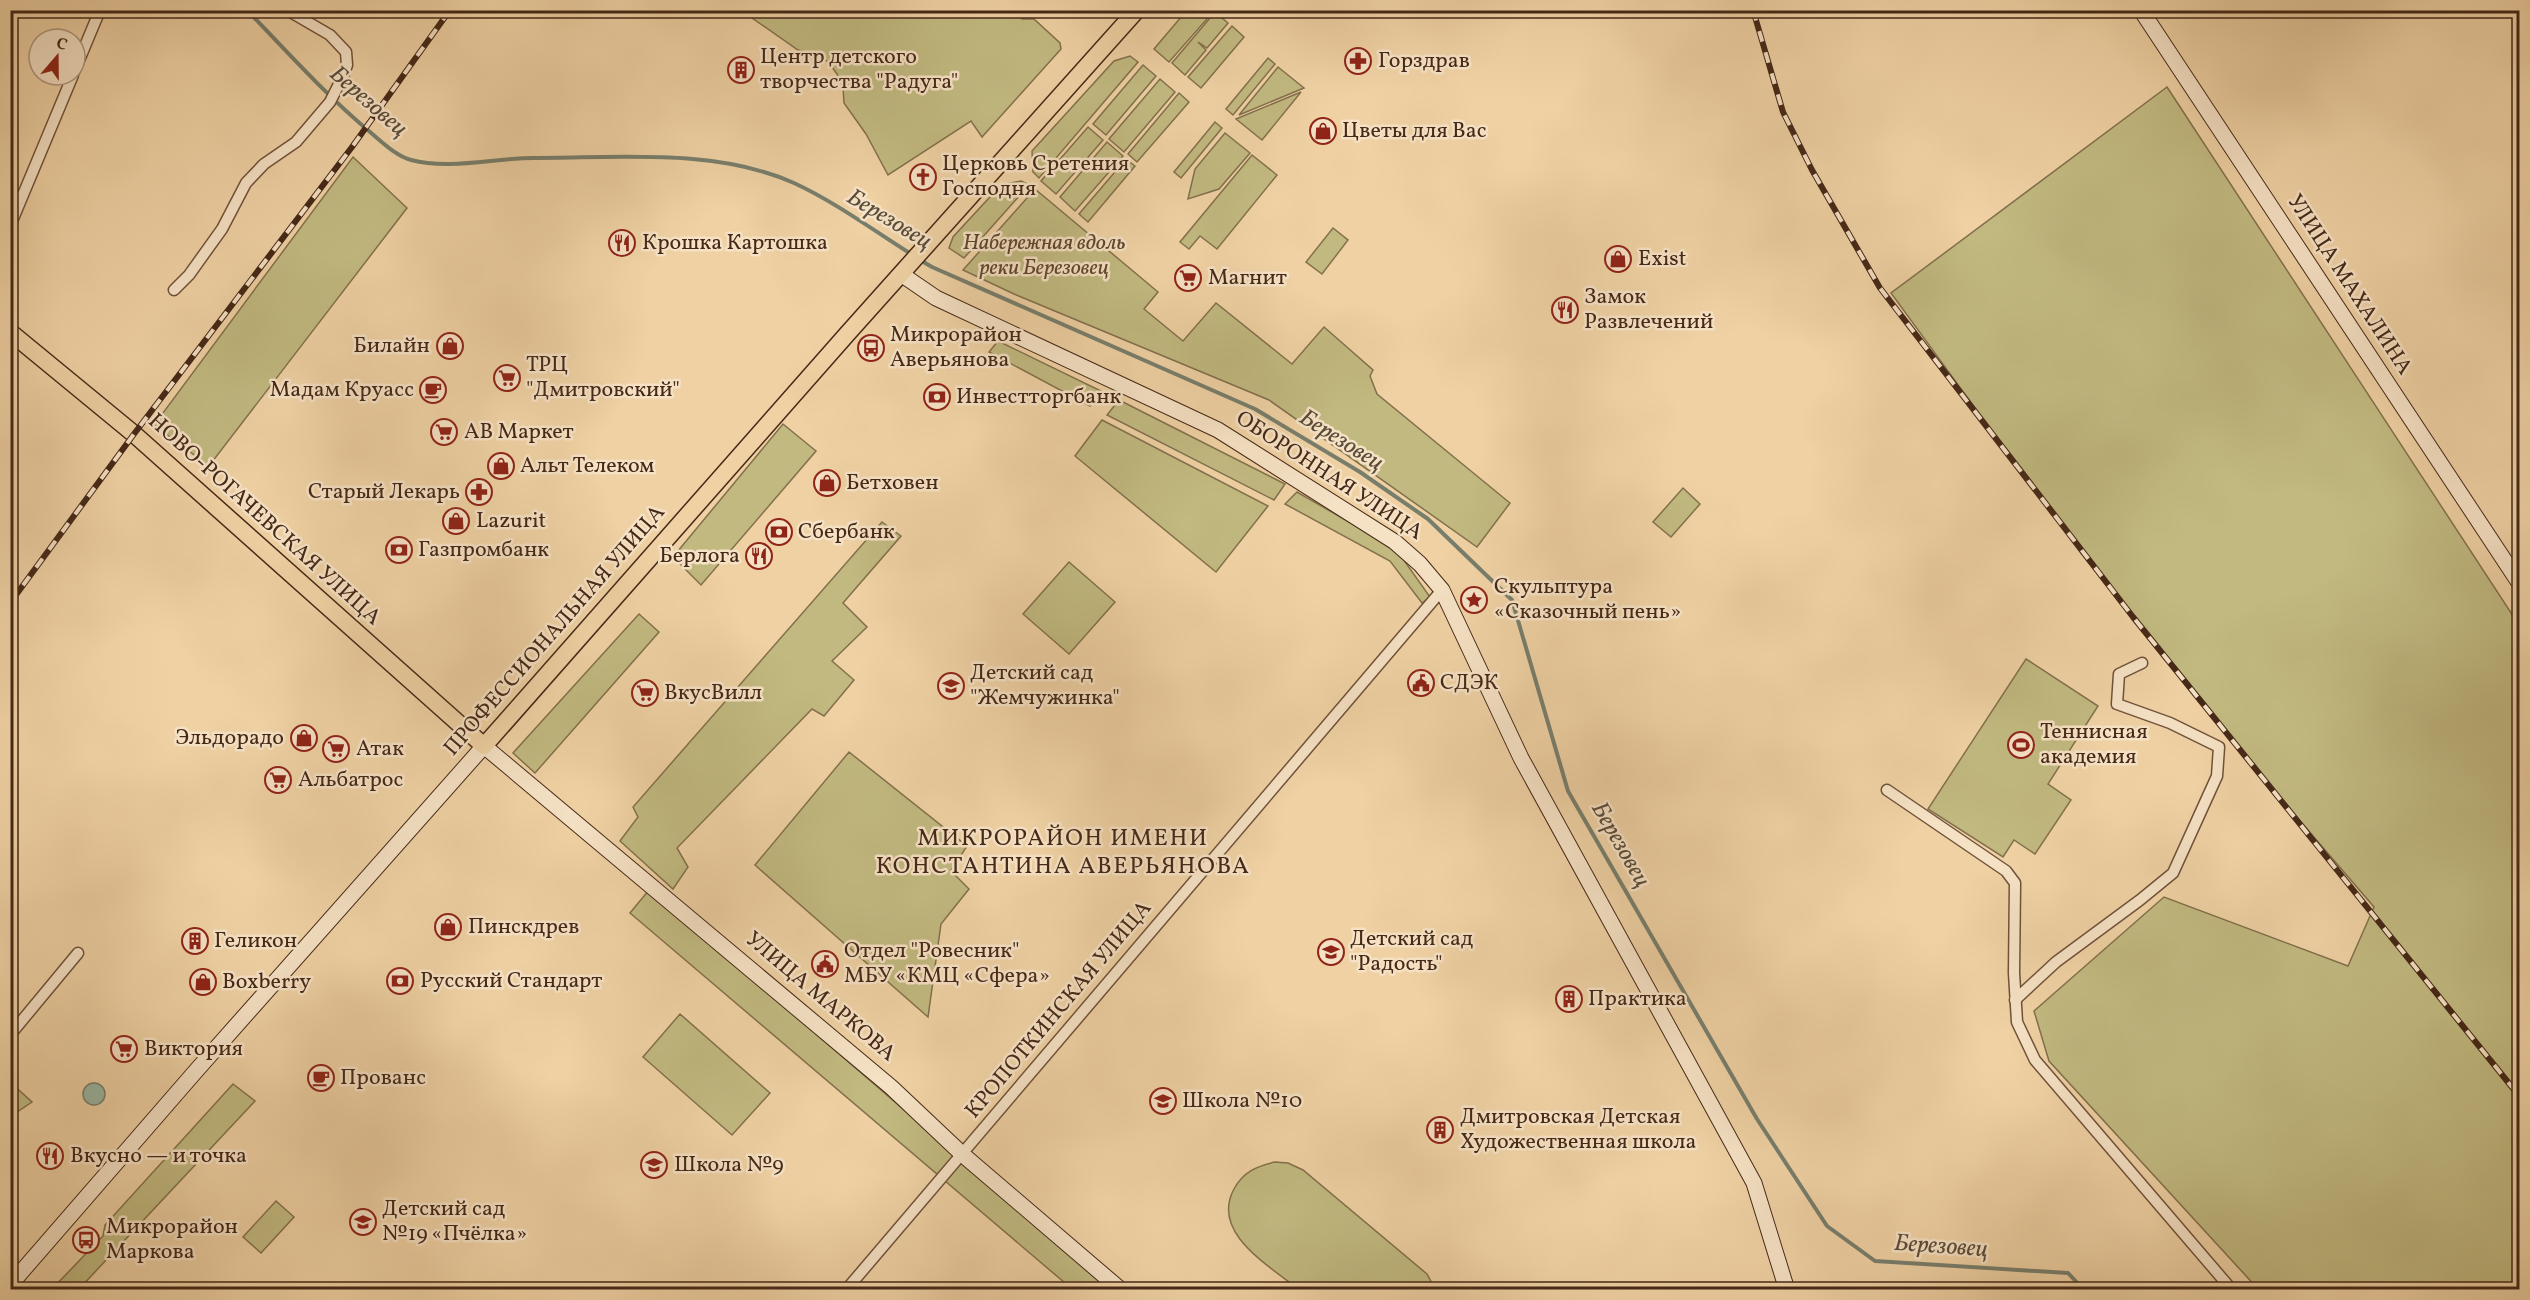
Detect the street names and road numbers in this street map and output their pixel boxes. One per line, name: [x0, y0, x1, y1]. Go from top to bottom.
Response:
street label: УЛИЦА МАХАЛИНА: [2279, 188, 2419, 382]
street label: ОБОРОННАЯ УЛИЦА: [1229, 404, 1429, 548]
street label: НОВО-РОГАЧЕВСКАЯ УЛИЦА: [141, 407, 387, 633]
street label: ПРОФЕССИОНАЛЬНАЯ УЛИЦА: [437, 499, 673, 763]
street label: КРОПОТКИНСКАЯ УЛИЦА: [958, 894, 1160, 1126]
street label: УЛИЦА МАРКОВА: [738, 925, 902, 1069]

